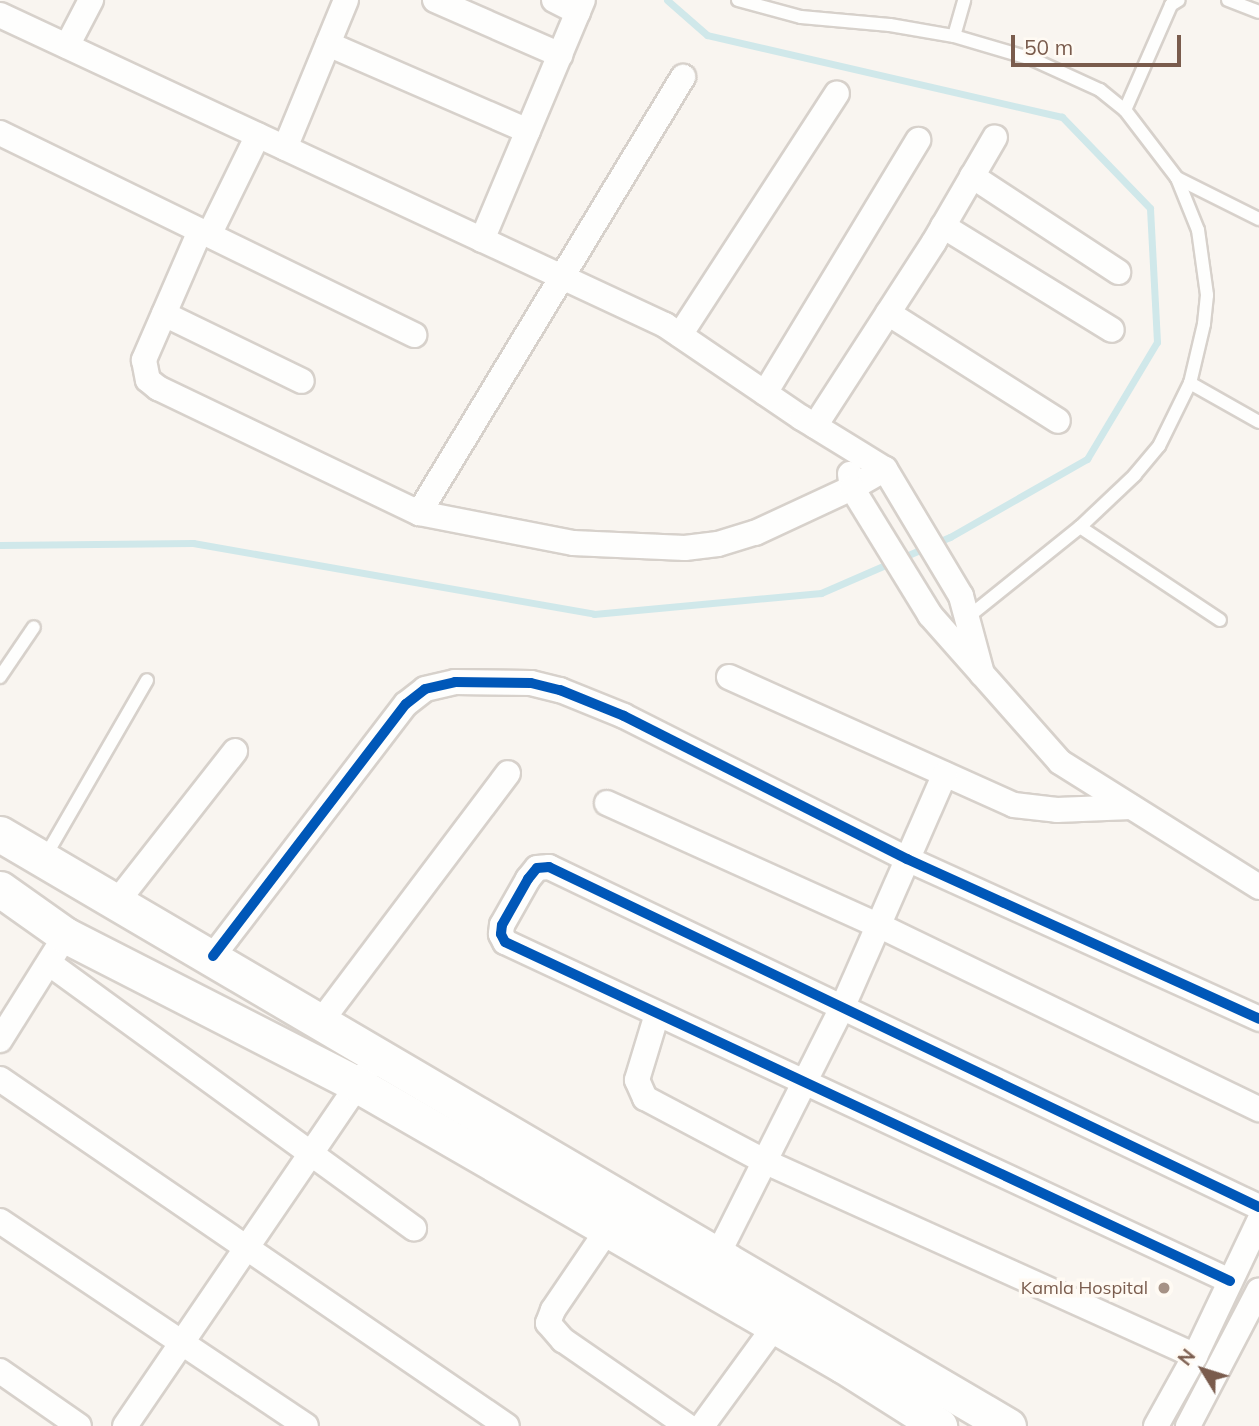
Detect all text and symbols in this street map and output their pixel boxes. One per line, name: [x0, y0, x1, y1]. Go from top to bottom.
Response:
scale bar: [1014, 21, 1184, 65]
text: 50 m: [1024, 34, 1073, 60]
place label: Kamla Hospital: [1021, 1277, 1148, 1299]
marker: Kamla Hospital: [1154, 1278, 1174, 1298]
north arrow: [1168, 1335, 1238, 1405]
text: N: [1173, 1344, 1200, 1370]

